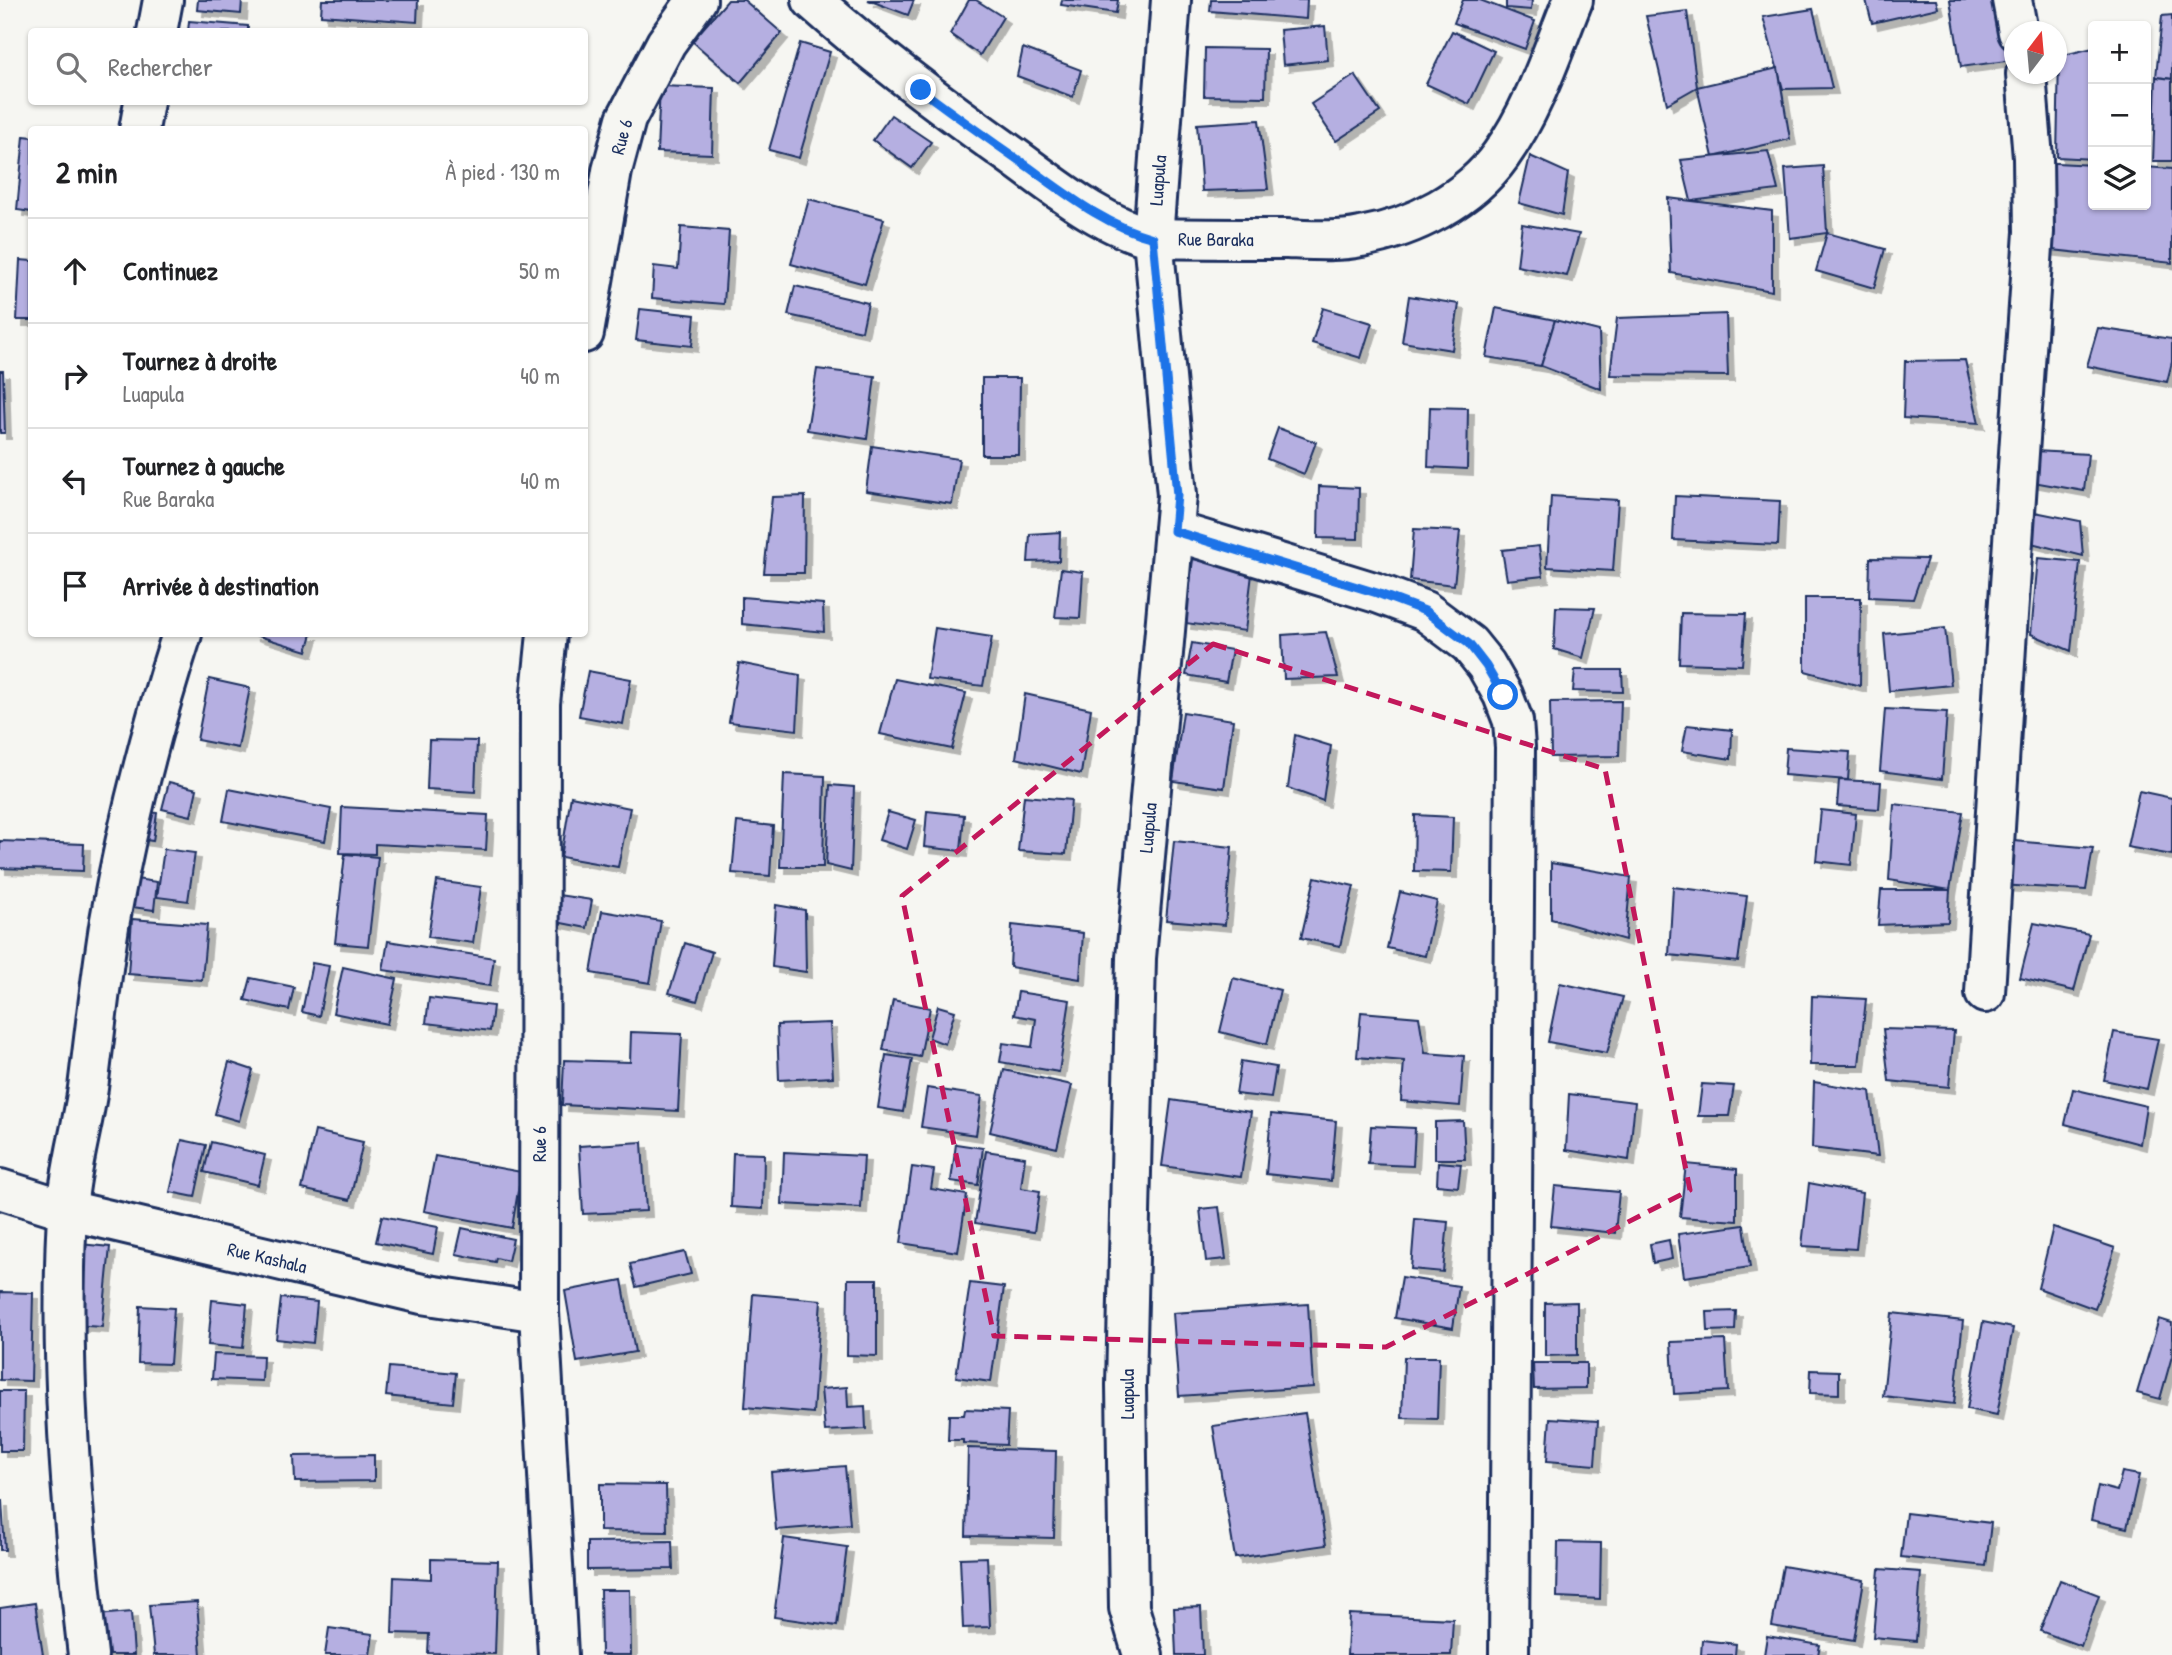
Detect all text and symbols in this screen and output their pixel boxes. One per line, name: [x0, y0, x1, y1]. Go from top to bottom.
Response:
north arrow: [2004, 21, 2067, 84]
map controls: [2088, 21, 2151, 210]
button: +: [2088, 21, 2151, 84]
search box: [28, 28, 588, 105]
icon: search: [52, 48, 90, 86]
text: Rechercher: [108, 49, 213, 84]
route end: [905, 74, 936, 105]
button: −: [2088, 84, 2151, 147]
street label: Rue 6: [604, 116, 638, 157]
button: layers: [2088, 147, 2151, 210]
text: 2 min: [56, 152, 118, 192]
street label: Luapula: [1143, 154, 1172, 206]
text: À pied · 130 m: [445, 156, 560, 187]
street label: Rue Baraka: [1178, 225, 1254, 252]
icon: ahead: [56, 252, 94, 290]
text: Continuez: [123, 253, 218, 288]
text: 50 m: [519, 255, 560, 286]
text: Tournez à droite: [123, 343, 277, 378]
icon: right: [56, 357, 94, 395]
text: 40 m: [520, 360, 560, 391]
text: Luapula: [123, 378, 184, 409]
text: Tournez à gauche: [123, 448, 285, 483]
icon: left: [56, 462, 94, 500]
text: 40 m: [520, 465, 560, 496]
text: Rue Baraka: [123, 483, 214, 514]
icon: arrive: [56, 567, 94, 605]
text: Arrivée à destination: [123, 568, 319, 603]
route start: [1487, 679, 1518, 710]
street label: Luapula: [1132, 801, 1163, 854]
street label: Rue 6: [526, 1126, 552, 1162]
street label: Rue Kashala: [225, 1235, 310, 1279]
street label: Luapula: [1114, 1368, 1140, 1419]

